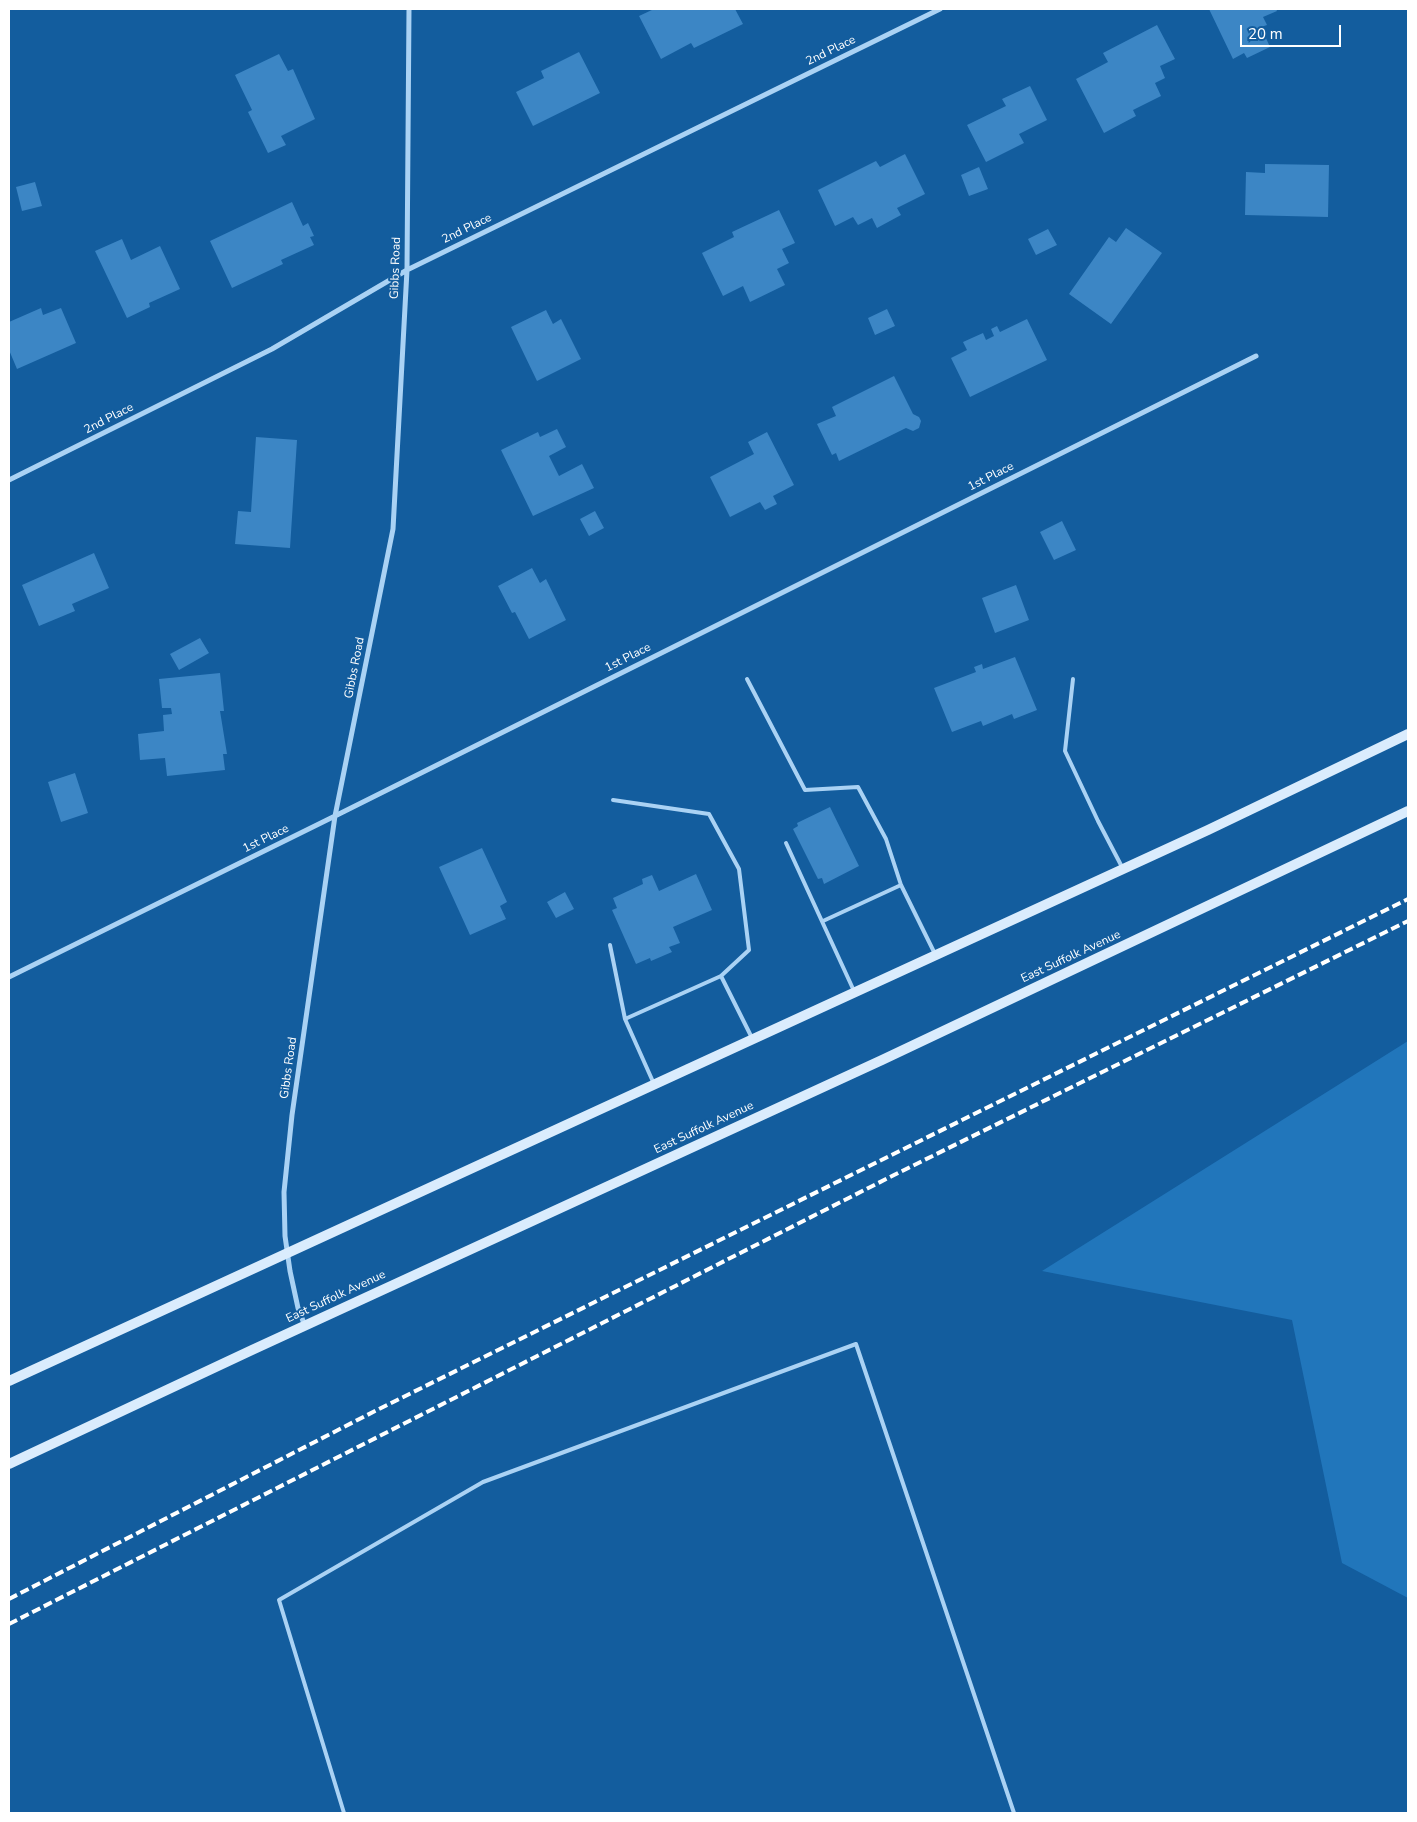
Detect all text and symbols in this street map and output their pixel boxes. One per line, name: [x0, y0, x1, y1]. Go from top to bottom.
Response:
scale bar: [1242, 15, 1343, 47]
text: 20 m: [1248, 24, 1283, 44]
street label: 2nd Place: [804, 33, 858, 69]
street label: 2nd Place: [440, 211, 494, 247]
street label: Gibbs Road: [388, 237, 404, 299]
street label: 2nd Place: [82, 400, 136, 438]
street label: 1st Place: [966, 459, 1016, 495]
street label: Gibbs Road: [342, 636, 368, 700]
street label: 1st Place: [603, 640, 653, 676]
street label: 1st Place: [241, 822, 291, 856]
street label: East Suffolk Avenue: [1019, 928, 1123, 986]
street label: Gibbs Road: [278, 1036, 300, 1100]
street label: East Suffolk Avenue: [652, 1099, 756, 1157]
street label: East Suffolk Avenue: [284, 1268, 388, 1326]

